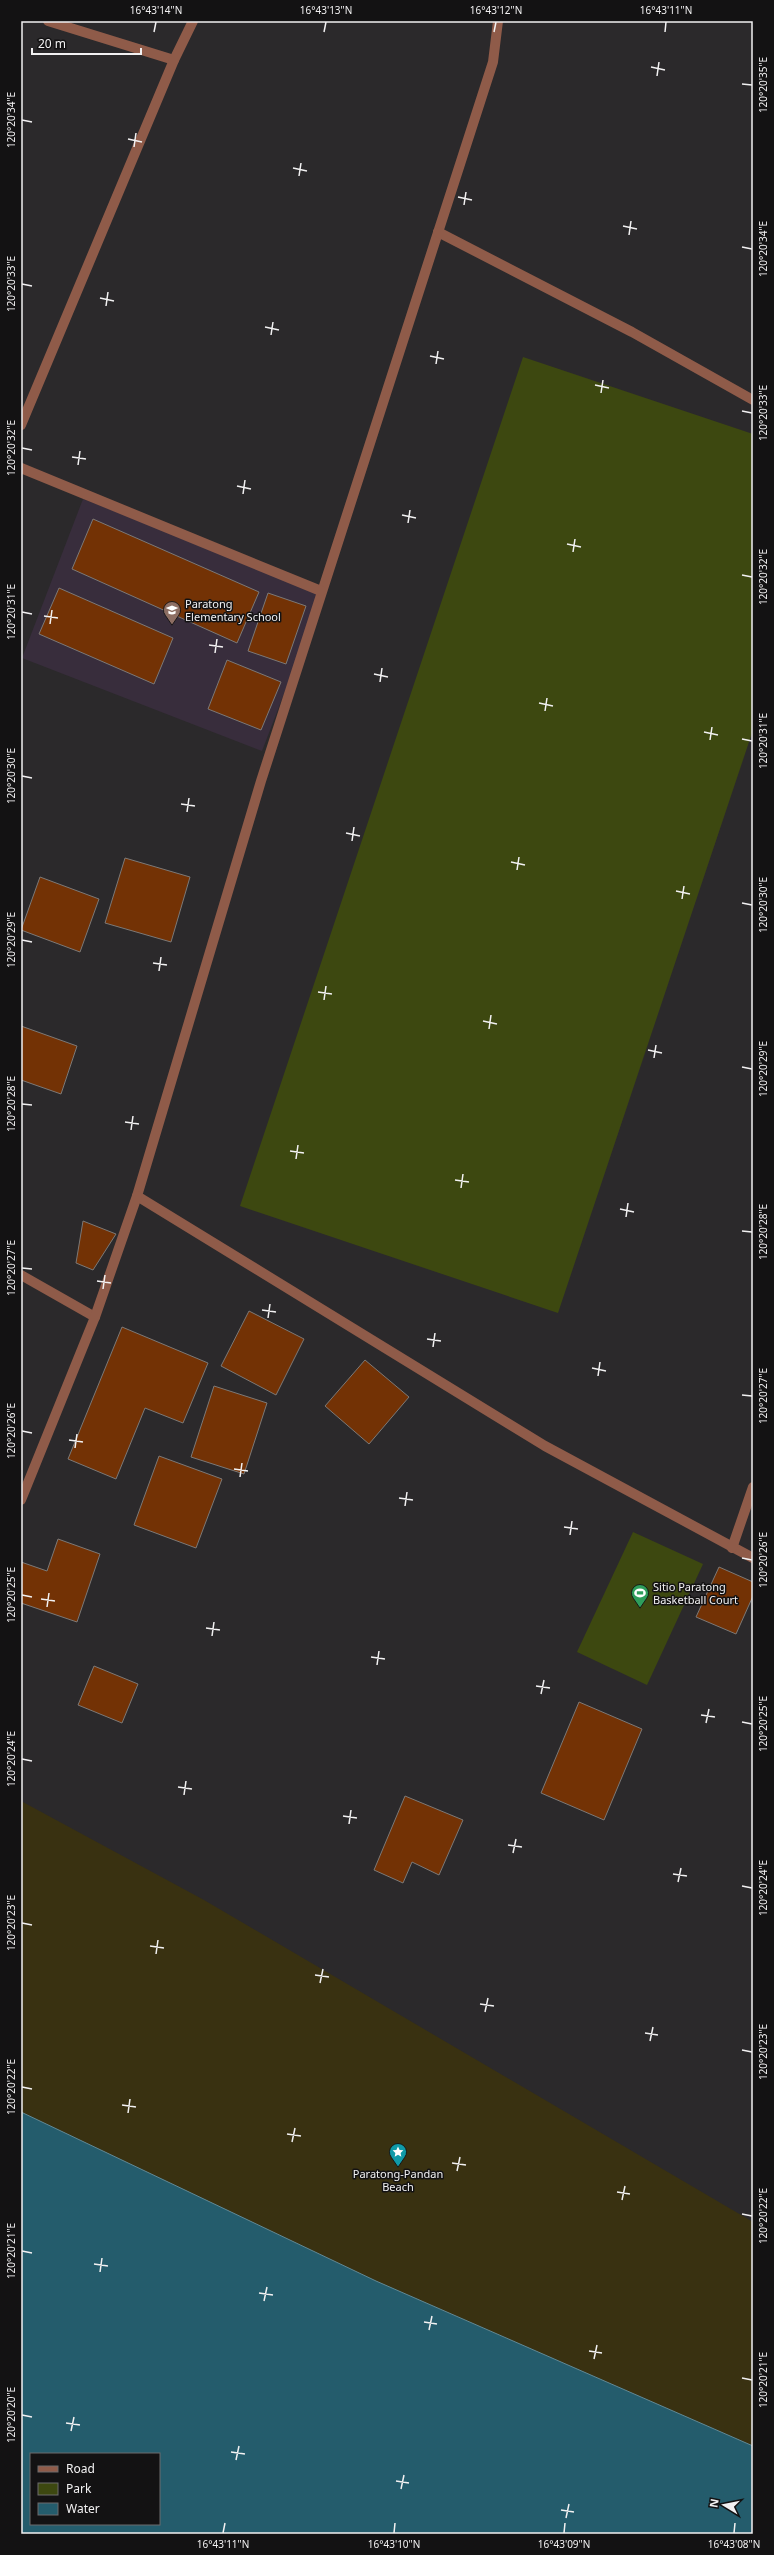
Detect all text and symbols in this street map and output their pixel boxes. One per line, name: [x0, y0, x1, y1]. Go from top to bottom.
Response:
text: 16°43'14"N: [130, 3, 182, 17]
text: 16°43'13"N: [300, 3, 352, 17]
text: 16°43'12"N: [470, 3, 522, 17]
text: 16°43'11"N: [640, 3, 692, 17]
scale bar: [32, 30, 141, 56]
text: 20 m: [38, 35, 66, 52]
text: 120°20'35"E: [756, 57, 770, 113]
text: 120°20'34"E: [4, 92, 18, 148]
text: 120°20'34"E: [756, 221, 770, 277]
text: 120°20'33"E: [4, 256, 18, 312]
text: 120°20'33"E: [756, 385, 770, 441]
text: 120°20'32"E: [4, 420, 18, 476]
text: 120°20'32"E: [756, 549, 770, 605]
text: 120°20'31"E: [4, 584, 18, 640]
place label: Paratong Elementary School: [185, 596, 281, 624]
school or university icon: Paratong Elementary School: [162, 600, 182, 625]
text: 120°20'31"E: [756, 713, 770, 769]
text: 120°20'30"E: [4, 748, 18, 804]
text: 120°20'30"E: [756, 877, 770, 933]
text: 120°20'29"E: [4, 912, 18, 968]
text: 120°20'29"E: [756, 1041, 770, 1097]
text: 120°20'28"E: [4, 1076, 18, 1132]
text: 120°20'28"E: [756, 1204, 770, 1260]
text: 120°20'27"E: [4, 1240, 18, 1296]
text: 120°20'27"E: [756, 1368, 770, 1424]
text: 120°20'26"E: [4, 1403, 18, 1459]
text: 120°20'26"E: [756, 1532, 770, 1588]
text: 120°20'25"E: [4, 1567, 18, 1623]
place label: Sitio Paratong Basketball Court: [653, 1579, 738, 1607]
sports icon: Sitio Paratong Basketball Court: [630, 1583, 650, 1608]
text: 120°20'25"E: [756, 1696, 770, 1752]
text: 120°20'24"E: [4, 1731, 18, 1787]
text: 120°20'24"E: [756, 1860, 770, 1916]
text: 120°20'23"E: [4, 1895, 18, 1951]
text: 120°20'23"E: [756, 2024, 770, 2080]
text: 120°20'22"E: [4, 2059, 18, 2115]
place icon: Paratong-Pandan Beach: [388, 2142, 408, 2167]
place label: Paratong-Pandan Beach: [353, 2166, 443, 2194]
text: 120°20'22"E: [756, 2188, 770, 2244]
text: 120°20'21"E: [4, 2223, 18, 2279]
text: 120°20'21"E: [756, 2352, 770, 2408]
text: 120°20'20"E: [4, 2387, 18, 2443]
legend: [30, 2453, 160, 2525]
text: Road: [66, 2460, 95, 2477]
text: Park: [66, 2480, 92, 2497]
north arrow: [704, 2485, 744, 2525]
text: N: [705, 2497, 722, 2509]
text: Water: [66, 2500, 100, 2517]
text: 16°43'11"N: [197, 2537, 249, 2551]
text: 16°43'10"N: [368, 2537, 420, 2551]
text: 16°43'09"N: [538, 2537, 590, 2551]
text: 16°43'08"N: [708, 2537, 760, 2551]

